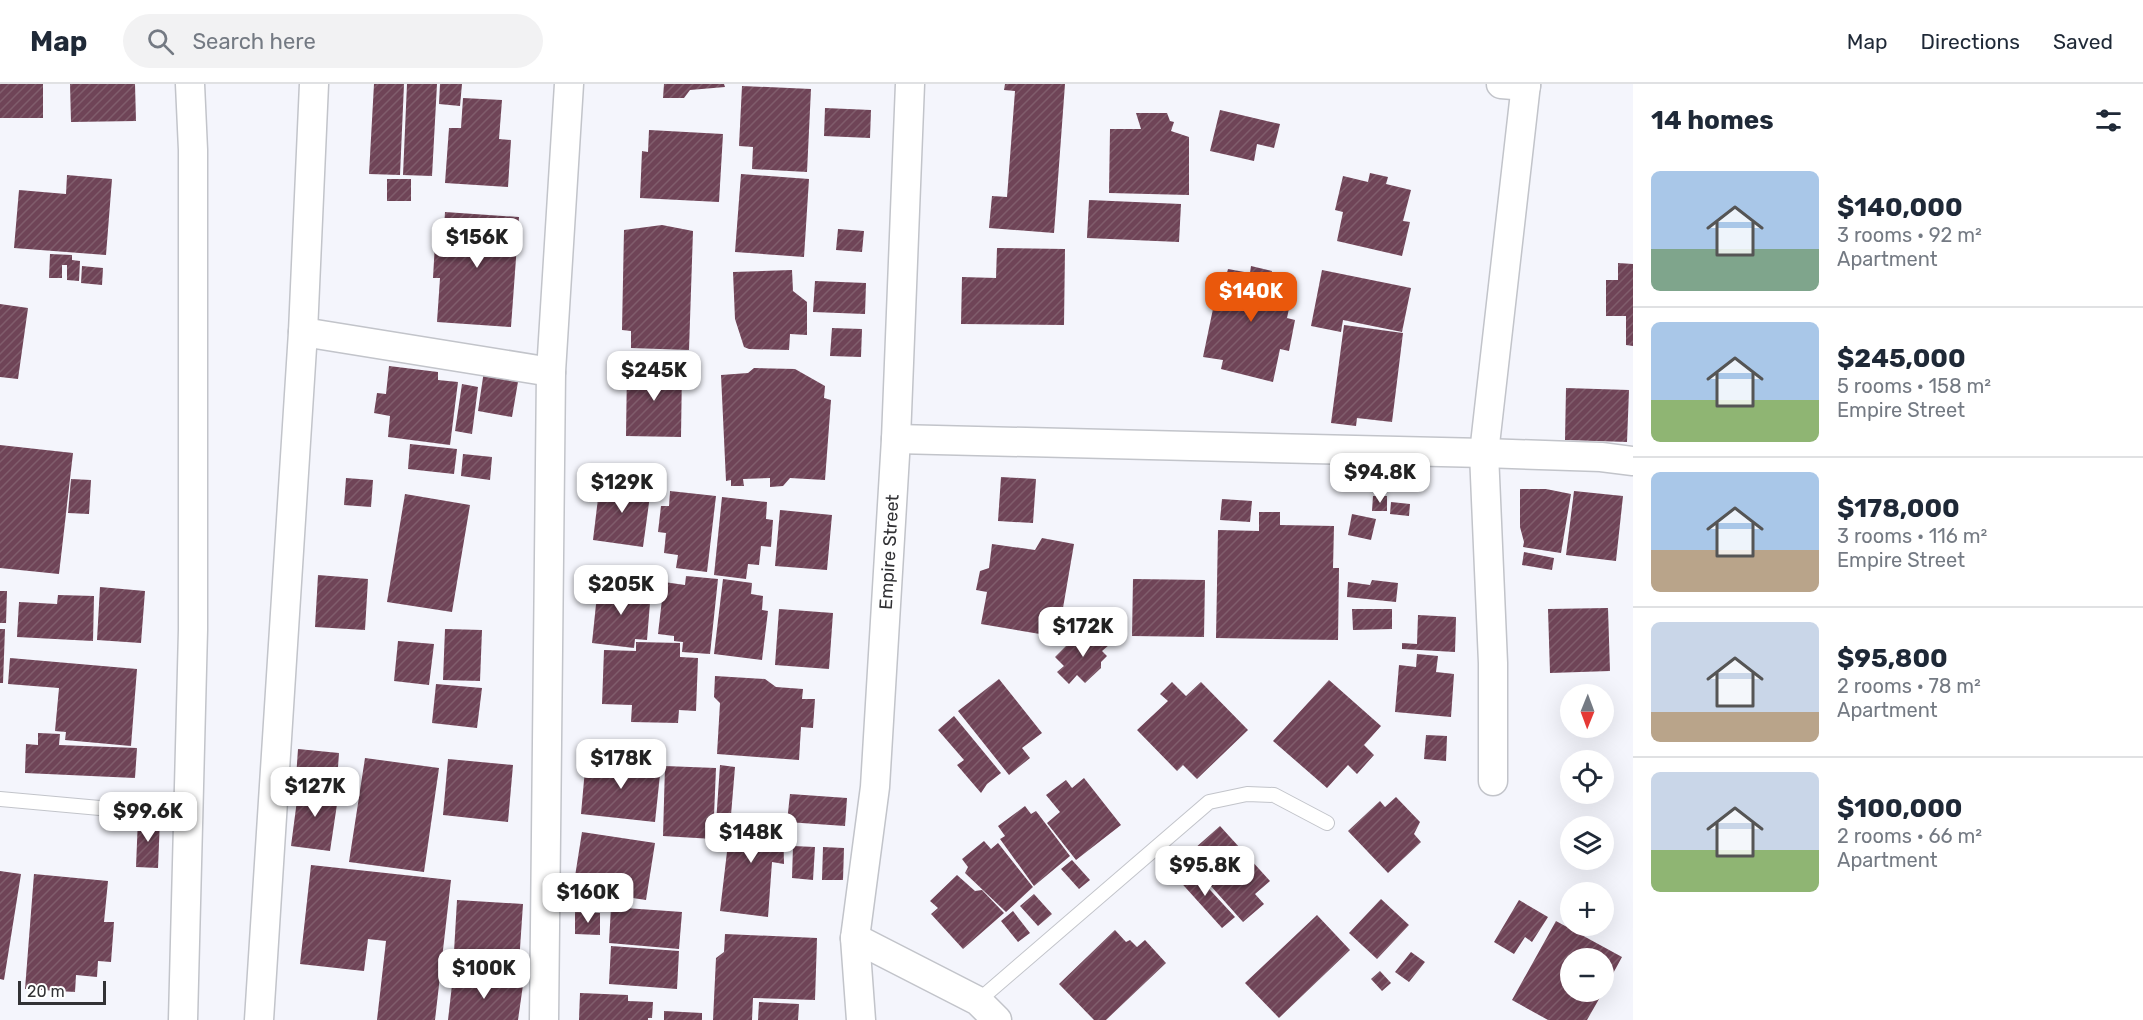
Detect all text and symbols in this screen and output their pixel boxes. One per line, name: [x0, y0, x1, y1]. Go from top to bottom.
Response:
search box: [123, 14, 543, 68]
text: Map: [30, 25, 87, 58]
icon: search: [144, 25, 177, 58]
text: Search here: [192, 28, 316, 55]
text: Map: [1847, 29, 1888, 54]
text: Directions: [1921, 29, 2020, 54]
text: Saved: [2053, 29, 2113, 54]
icon: filters: [2092, 104, 2125, 137]
text: 14 homes: [1651, 105, 1774, 136]
text: $140,000: [1837, 192, 1963, 223]
icon: home: [1699, 195, 1771, 267]
pin: $156K: [435, 218, 519, 269]
text: 3 rooms · 92 m²: [1837, 223, 1982, 247]
text: $156K: [446, 225, 508, 249]
text: Apartment: [1837, 247, 1938, 271]
pin: $140K: [1209, 272, 1293, 323]
text: $140K: [1219, 279, 1283, 303]
text: $245,000: [1837, 343, 1966, 374]
icon: home: [1699, 346, 1771, 418]
pin: $245K: [612, 351, 696, 402]
text: $245K: [621, 358, 687, 382]
text: 5 rooms · 158 m²: [1837, 374, 1991, 398]
text: Empire Street: [1837, 398, 1965, 422]
pin: $94.8K: [1331, 453, 1429, 504]
text: $94.8K: [1344, 460, 1416, 484]
pin: $129K: [580, 463, 664, 514]
text: $129K: [591, 470, 653, 494]
text: $178,000: [1837, 493, 1960, 524]
street label: Empire Street: [875, 494, 904, 610]
icon: home: [1699, 496, 1771, 568]
text: 3 rooms · 116 m²: [1837, 524, 1987, 548]
text: Empire Street: [1837, 548, 1965, 572]
pin: $205K: [579, 565, 663, 616]
text: $205K: [588, 572, 654, 596]
pin: $172K: [1041, 607, 1125, 658]
text: $172K: [1052, 614, 1114, 638]
text: $95,800: [1837, 643, 1948, 674]
icon: home: [1699, 646, 1771, 718]
text: 2 rooms · 78 m²: [1837, 674, 1981, 698]
north arrow: [1560, 684, 1614, 738]
map controls: [1560, 684, 1614, 1002]
text: Apartment: [1837, 698, 1938, 722]
pin: $178K: [579, 739, 663, 790]
text: $178K: [590, 746, 652, 770]
button: locate: [1560, 750, 1614, 804]
pin: $127K: [273, 767, 357, 818]
text: $127K: [284, 774, 346, 798]
pin: $99.6K: [99, 792, 197, 843]
text: $100,000: [1837, 793, 1963, 824]
icon: home: [1699, 796, 1771, 868]
text: $99.6K: [113, 799, 183, 823]
pin: $148K: [709, 813, 793, 864]
button: layers: [1560, 816, 1614, 870]
text: $148K: [719, 820, 783, 844]
text: 2 rooms · 66 m²: [1837, 824, 1982, 848]
pin: $95.8K: [1156, 846, 1254, 897]
text: Apartment: [1837, 848, 1938, 872]
text: $95.8K: [1169, 853, 1241, 877]
pin: $160K: [546, 873, 630, 924]
text: $160K: [556, 880, 620, 904]
button: +: [1560, 882, 1614, 936]
button: −: [1560, 948, 1614, 1002]
pin: $100K: [442, 949, 526, 1000]
text: $100K: [452, 956, 516, 980]
scale bar: [18, 978, 106, 1006]
text: 20 m: [27, 982, 65, 1001]

